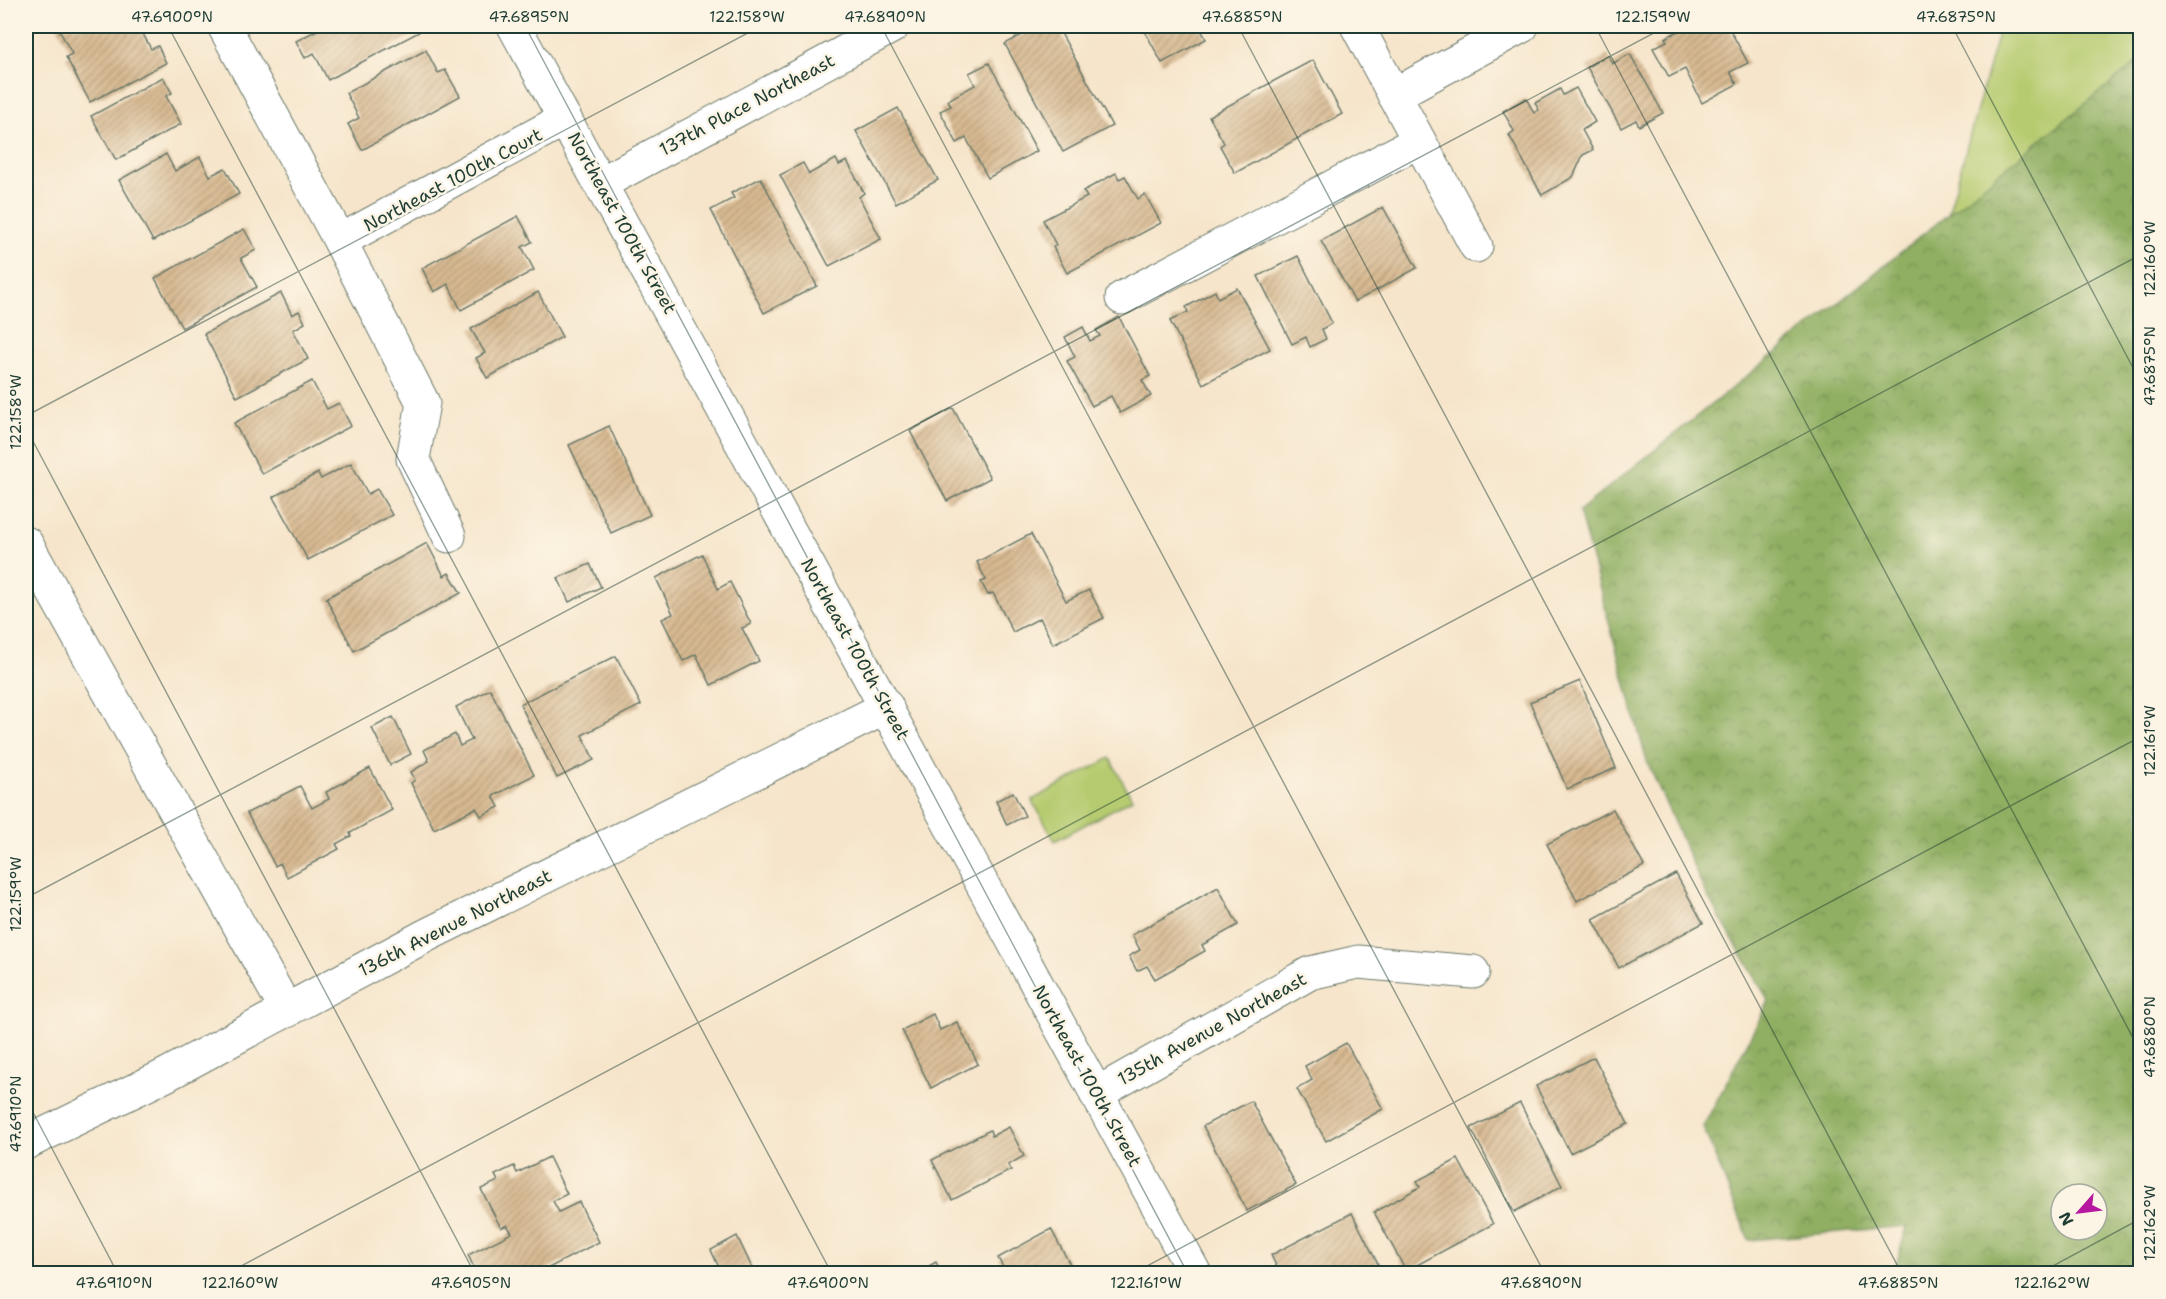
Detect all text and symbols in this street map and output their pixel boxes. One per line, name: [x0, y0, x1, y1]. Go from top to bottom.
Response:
text: 47.6900°N: [131, 7, 213, 27]
text: 47.6895°N: [489, 7, 569, 27]
text: 122.158°W: [709, 7, 785, 27]
text: 47.6890°N: [844, 7, 926, 27]
text: 47.6885°N: [1202, 7, 1282, 27]
text: 122.159°W: [1615, 7, 1691, 27]
text: 47.6875°N: [1916, 7, 1996, 27]
street label: 137th Place Northeast: [655, 48, 839, 161]
street label: Northeast 100th Court: [359, 123, 547, 237]
street label: Northeast 100th Street: [562, 128, 682, 318]
text: 122.160°W: [2140, 221, 2160, 297]
text: 47.6875°N: [2140, 326, 2160, 406]
text: 122.158°W: [6, 374, 26, 450]
street label: Northeast 100th Street: [795, 554, 915, 744]
text: 122.161°W: [2140, 705, 2160, 777]
text: 122.159°W: [6, 856, 26, 932]
street label: 136th Avenue Northeast: [354, 864, 556, 982]
street label: 135th Avenue Northeast: [1113, 967, 1311, 1091]
street label: Northeast 100th Street: [1027, 981, 1147, 1171]
text: 47.6880°N: [2140, 996, 2160, 1078]
text: 47.6910°N: [6, 1075, 26, 1153]
north arrow: [2049, 1182, 2109, 1242]
text: 122.162°W: [2140, 1185, 2160, 1261]
text: N: [2054, 1208, 2078, 1229]
text: 47.6910°N: [75, 1273, 153, 1293]
text: 122.160°W: [202, 1273, 278, 1293]
text: 47.6905°N: [431, 1273, 511, 1293]
text: 47.6900°N: [787, 1273, 869, 1293]
text: 122.161°W: [1110, 1273, 1182, 1293]
text: 47.6890°N: [1500, 1273, 1582, 1293]
text: 47.6885°N: [1858, 1273, 1938, 1293]
text: 122.162°W: [2014, 1273, 2090, 1293]

